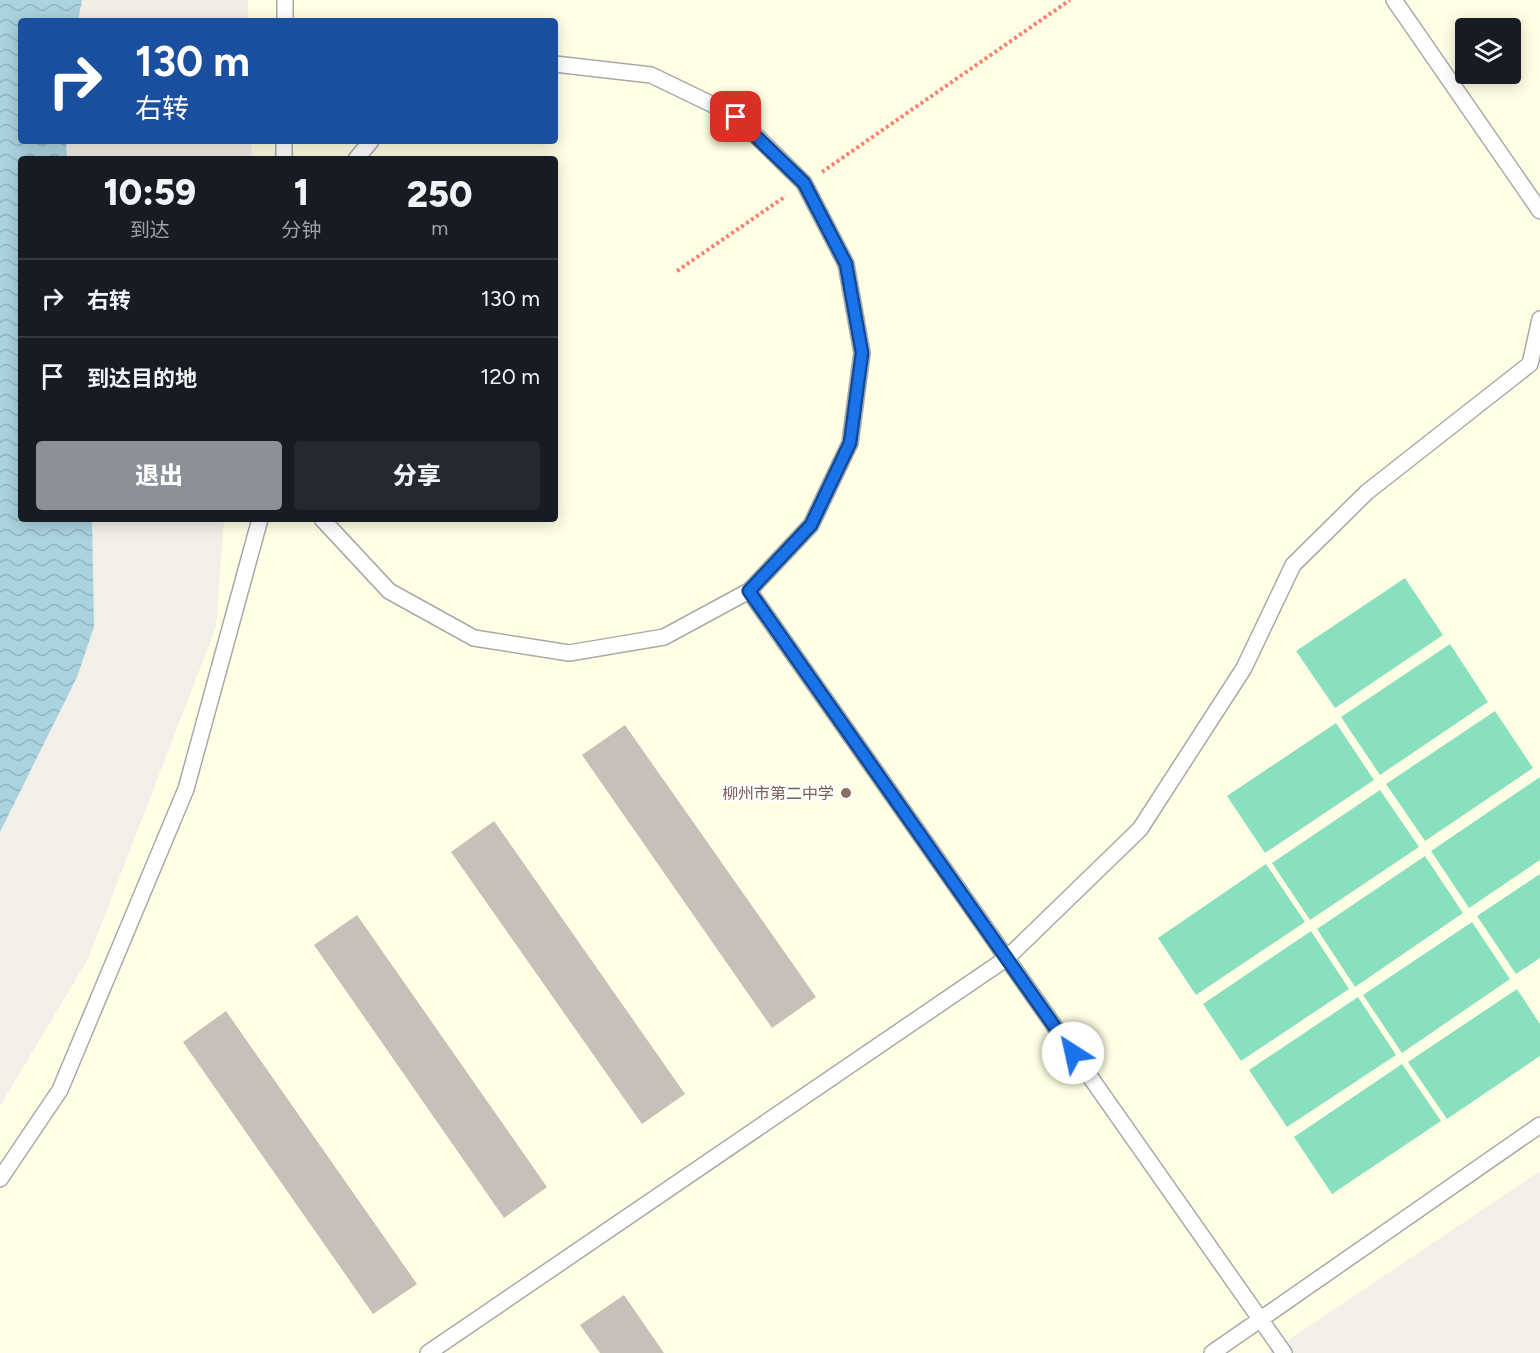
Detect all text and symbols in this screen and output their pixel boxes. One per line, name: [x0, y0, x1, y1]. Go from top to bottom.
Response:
map controls: [1455, 18, 1521, 84]
button: layers: [1455, 18, 1521, 84]
text: 130 m: [135, 36, 250, 87]
icon: right: [36, 42, 114, 120]
pin: [710, 91, 761, 142]
text: 右转: [135, 92, 189, 125]
icon: arrive: [719, 100, 752, 133]
text: 10:59: [103, 171, 196, 214]
text: 1: [294, 171, 309, 214]
text: 250: [407, 173, 473, 216]
text: m: [431, 216, 448, 240]
text: 到达: [130, 218, 170, 242]
text: 分钟: [281, 218, 321, 242]
icon: right: [36, 282, 69, 315]
text: 130 m: [481, 285, 540, 312]
text: 右转: [87, 287, 131, 314]
icon: arrive: [36, 360, 69, 393]
text: 120 m: [480, 363, 540, 390]
text: 到达目的地: [87, 365, 197, 392]
button: 退出: [36, 441, 282, 510]
button: 分享: [294, 441, 540, 510]
place label: 柳州市第二中学: [722, 784, 834, 803]
marker: 柳州市第二中学: [839, 786, 853, 800]
position arrow: [1041, 1021, 1105, 1085]

